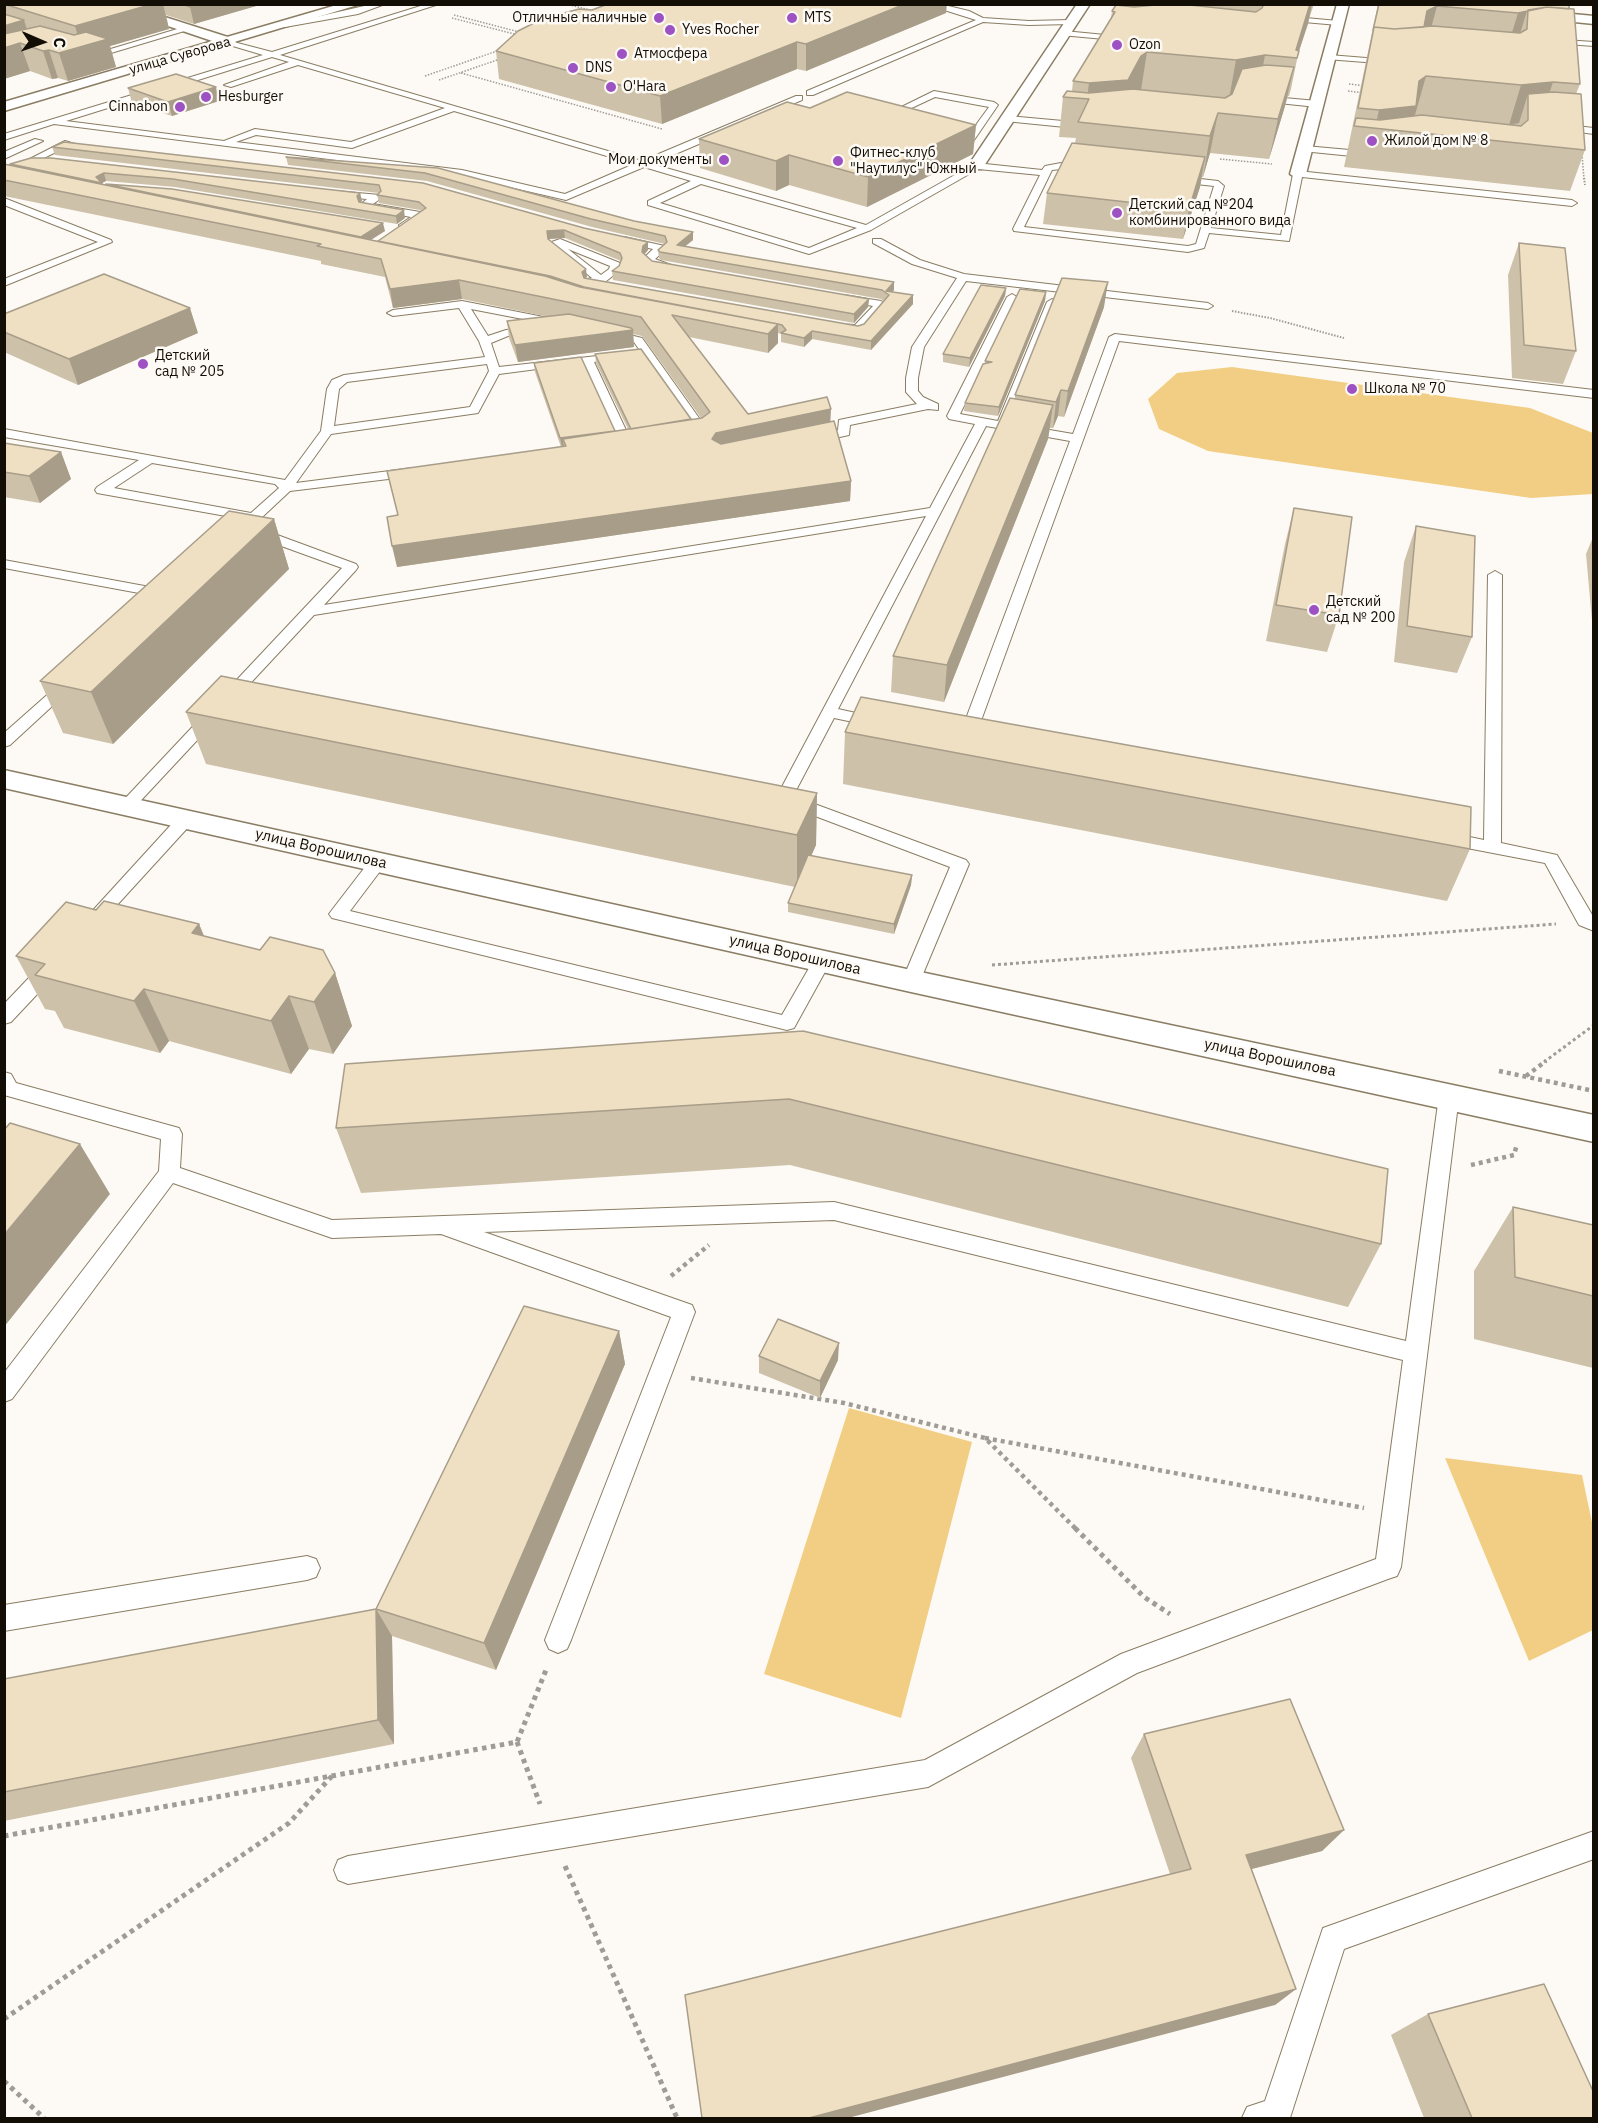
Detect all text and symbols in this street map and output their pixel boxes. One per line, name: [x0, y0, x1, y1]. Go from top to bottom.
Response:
place label: Отличные наличные: [512, 10, 647, 26]
place label: MTS: [804, 10, 831, 26]
marker: Отличные наличные: [652, 11, 666, 25]
marker: MTS: [785, 11, 799, 25]
north arrow: [12, 12, 72, 72]
place label: Yves Rocher: [682, 22, 759, 38]
marker: Yves Rocher: [663, 23, 677, 37]
street label: улица Суворова: [127, 34, 233, 78]
text: С: [50, 37, 70, 48]
place label: Ozon: [1129, 37, 1161, 53]
marker: Ozon: [1110, 38, 1124, 52]
place label: Атмосфера: [634, 46, 707, 62]
marker: Атмосфера: [615, 47, 629, 61]
place label: DNS: [585, 60, 612, 76]
marker: DNS: [566, 61, 580, 75]
place label: O'Hara: [623, 79, 666, 95]
marker: O'Hara: [604, 80, 618, 94]
place label: Hesburger: [218, 89, 283, 105]
marker: Hesburger: [199, 90, 213, 104]
place label: Cinnabon: [109, 99, 168, 115]
marker: Cinnabon: [173, 100, 187, 114]
place label: Жилой дом № 8: [1384, 133, 1488, 149]
marker: Жилой дом № 8: [1365, 134, 1379, 148]
place label: Фитнес-клуб "Наутилус" Южный: [850, 145, 977, 178]
place label: Мои документы: [608, 152, 712, 168]
marker: Мои документы: [717, 153, 731, 167]
marker: Фитнес-клуб "Наутилус" Южный: [831, 154, 845, 168]
place label: Детский сад №204 комбинированного вида: [1129, 197, 1291, 230]
marker: Детский сад №204 комбинированного вида: [1110, 206, 1124, 220]
place label: Детский сад № 205: [155, 348, 224, 380]
marker: Детский сад № 205: [136, 357, 150, 371]
place label: Школа № 70: [1364, 381, 1446, 397]
marker: Школа № 70: [1345, 382, 1359, 396]
place label: Детский сад № 200: [1326, 594, 1395, 626]
marker: Детский сад № 200: [1307, 603, 1321, 617]
street label: улица Ворошилова: [254, 825, 388, 873]
street label: улица Ворошилова: [728, 931, 862, 979]
street label: улица Ворошилова: [1202, 1035, 1338, 1081]

